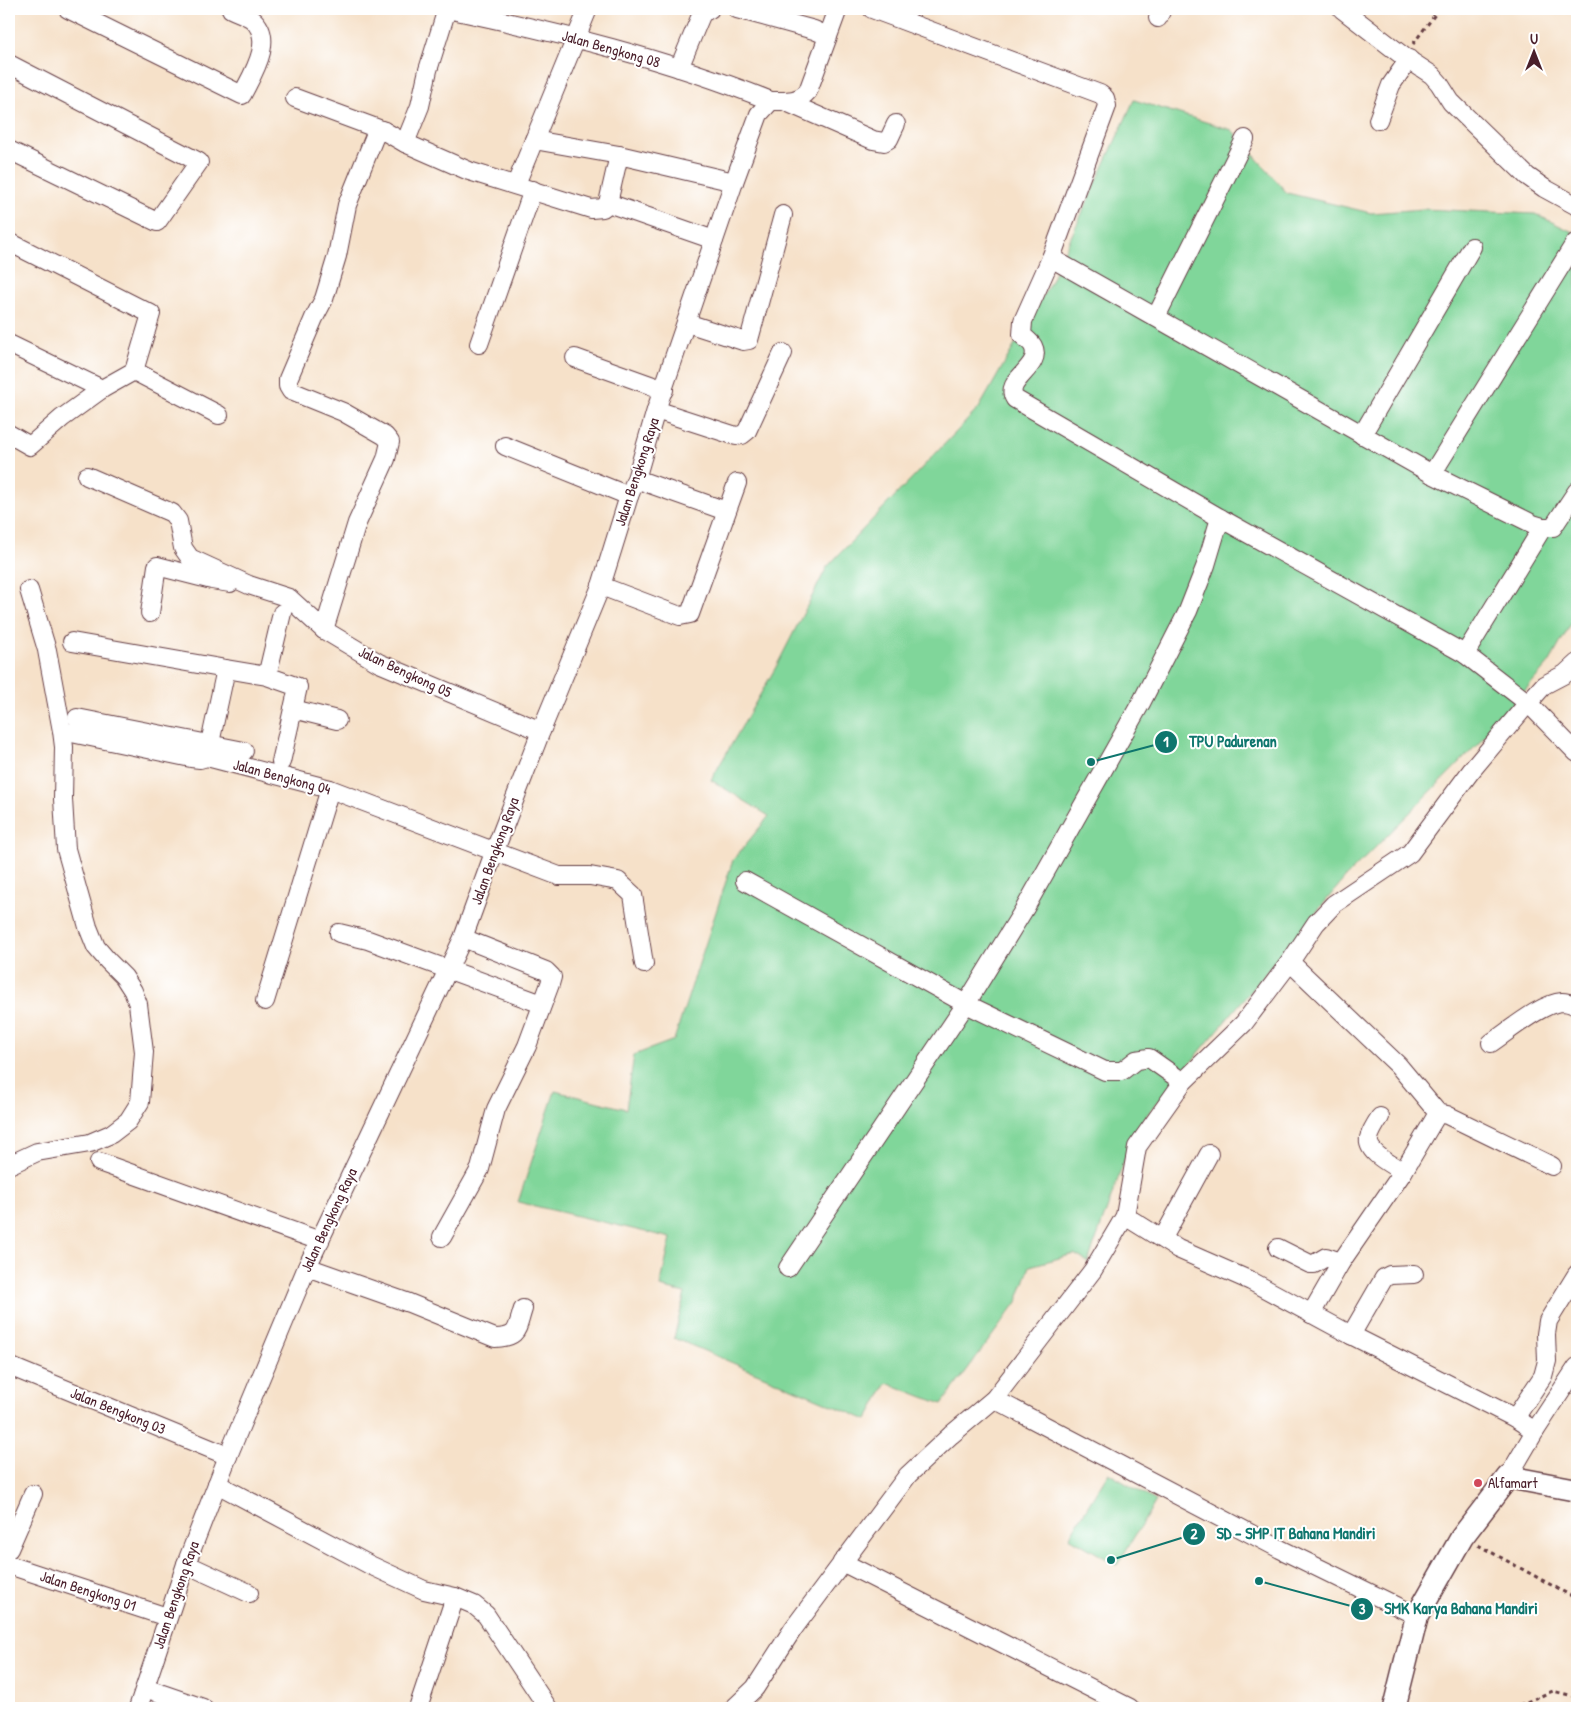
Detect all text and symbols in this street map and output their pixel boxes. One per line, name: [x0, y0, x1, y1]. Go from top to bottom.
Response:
street label: Jalan Bengkong 08: [560, 25, 663, 73]
north arrow: [1508, 28, 1558, 78]
text: U: [1530, 29, 1538, 48]
street label: Jalan Bengkong Raya: [609, 415, 664, 529]
street label: Jalan Bengkong 05: [355, 641, 456, 703]
callout: TPU Padurenan: [1154, 726, 1287, 757]
text: TPU Padurenan: [1188, 730, 1277, 752]
text: 1: [1163, 731, 1169, 752]
street label: Jalan Bengkong 04: [231, 753, 334, 800]
street label: Jalan Bengkong Raya: [465, 794, 524, 907]
street label: Jalan Bengkong Raya: [295, 1164, 362, 1275]
street label: Jalan Bengkong 03: [67, 1382, 169, 1439]
place label: Alfamart: [1488, 1472, 1538, 1493]
marker: Alfamart: [1472, 1477, 1484, 1489]
callout: SD - SMP IT Bahana Mandiri: [1182, 1518, 1386, 1549]
text: SD - SMP IT Bahana Mandiri: [1216, 1522, 1376, 1544]
text: 2: [1190, 1523, 1198, 1544]
street label: Jalan Bengkong Raya: [147, 1538, 204, 1652]
street label: Jalan Bengkong 01: [37, 1565, 139, 1616]
callout: SMK Karya Bahana Mandiri: [1350, 1593, 1548, 1624]
text: SMK Karya Bahana Mandiri: [1384, 1597, 1538, 1620]
text: 3: [1359, 1598, 1366, 1619]

